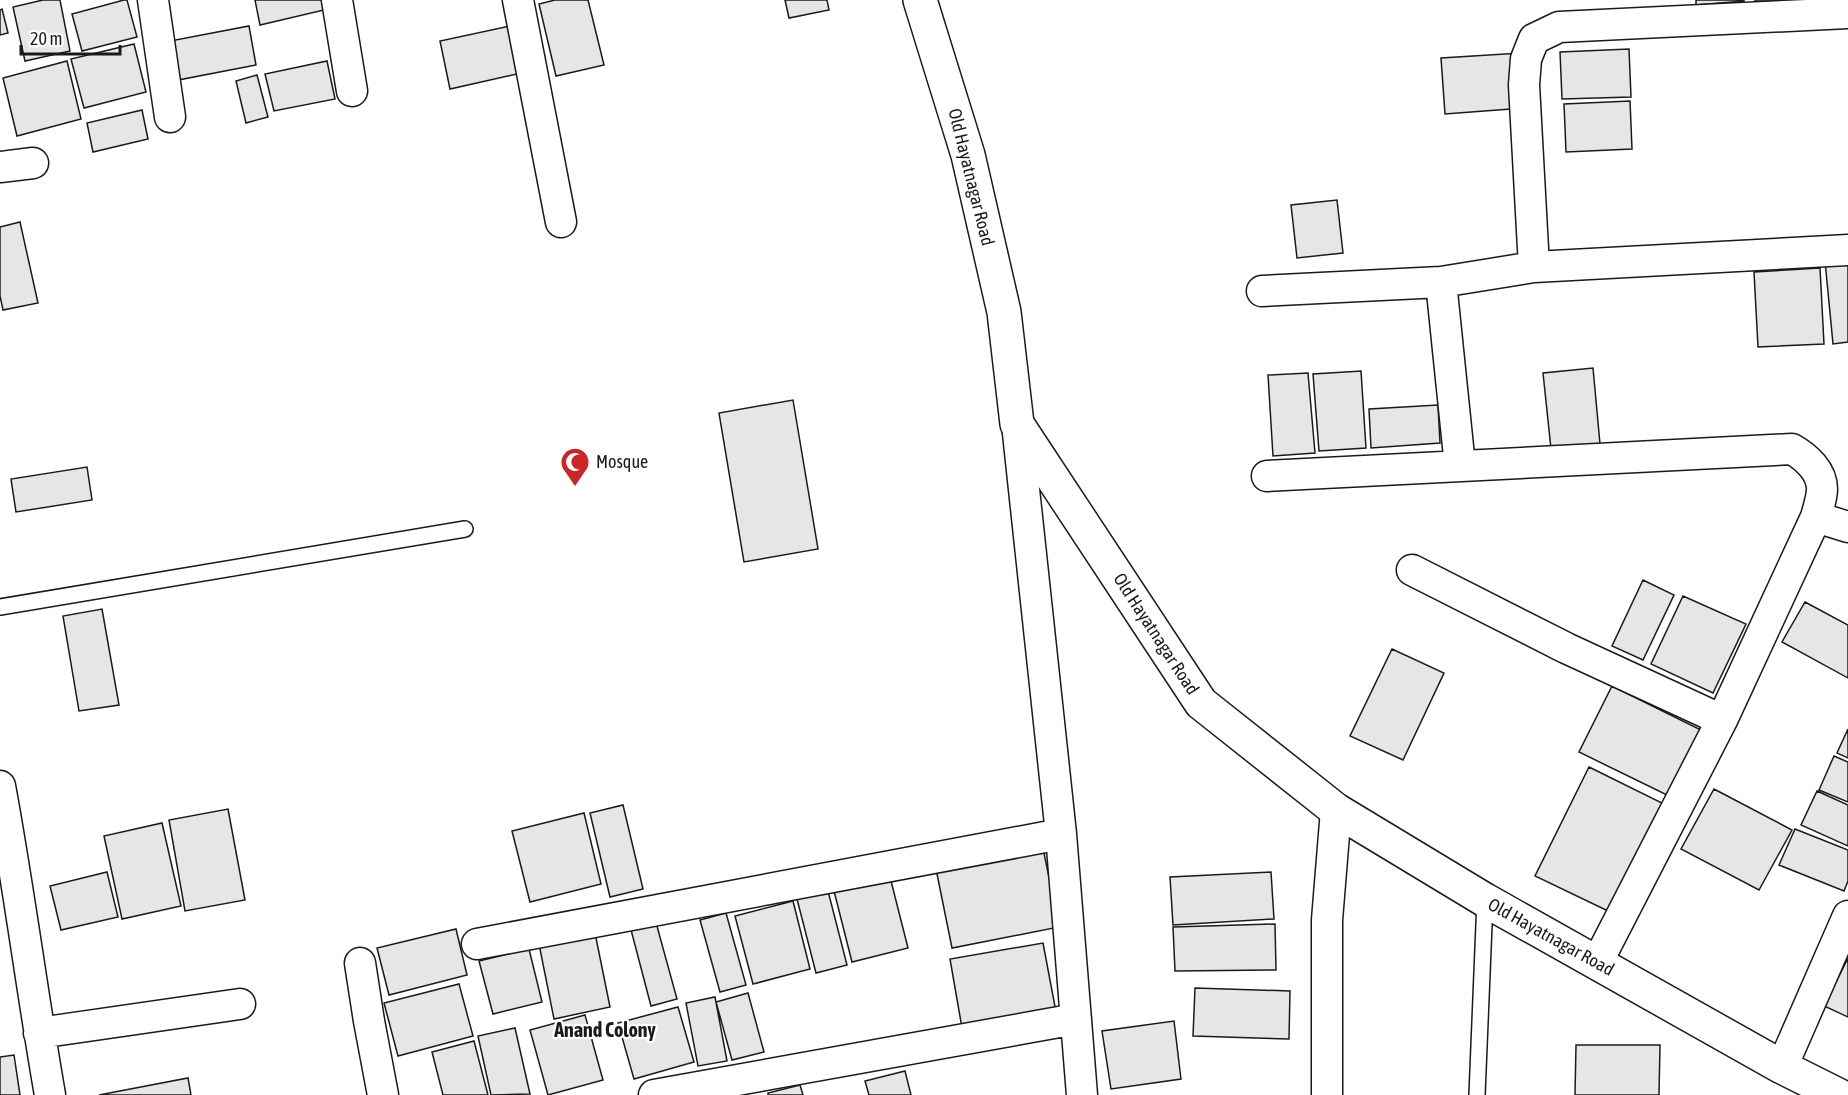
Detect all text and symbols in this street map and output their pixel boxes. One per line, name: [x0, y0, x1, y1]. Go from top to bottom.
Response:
scale bar: [21, 18, 120, 56]
text: 20 m: [30, 28, 62, 49]
street label: Old Hayatnagar Road: [944, 106, 999, 248]
mosque icon: Mosque: [559, 446, 591, 488]
place label: Mosque: [596, 451, 648, 472]
street label: Old Hayatnagar Road: [1109, 569, 1204, 698]
street label: Old Hayatnagar Road: [1485, 893, 1618, 980]
district label: Anand Colony: [553, 1018, 657, 1041]

